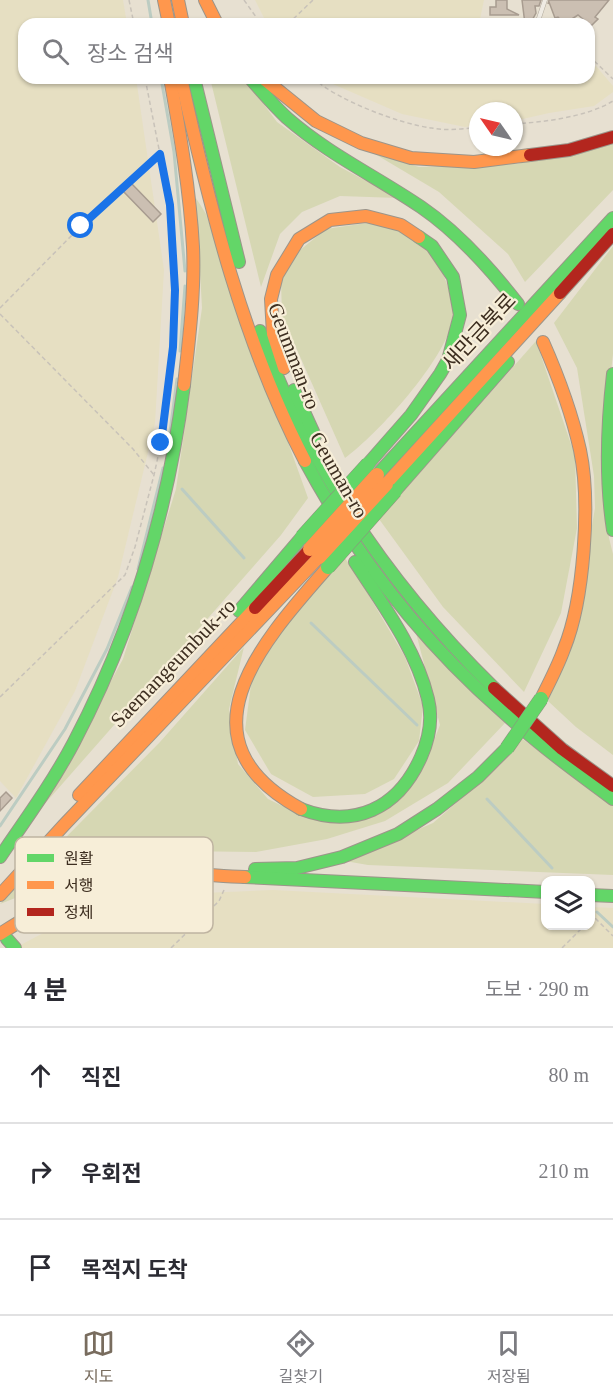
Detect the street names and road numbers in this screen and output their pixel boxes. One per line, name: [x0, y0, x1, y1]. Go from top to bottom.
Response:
street label: 새만금북로: [437, 288, 521, 376]
street label: Geumman-ro: [263, 299, 325, 413]
street label: Geuman-ro: [305, 428, 373, 522]
street label: Saemangeumbuk-ro: [106, 594, 240, 732]

